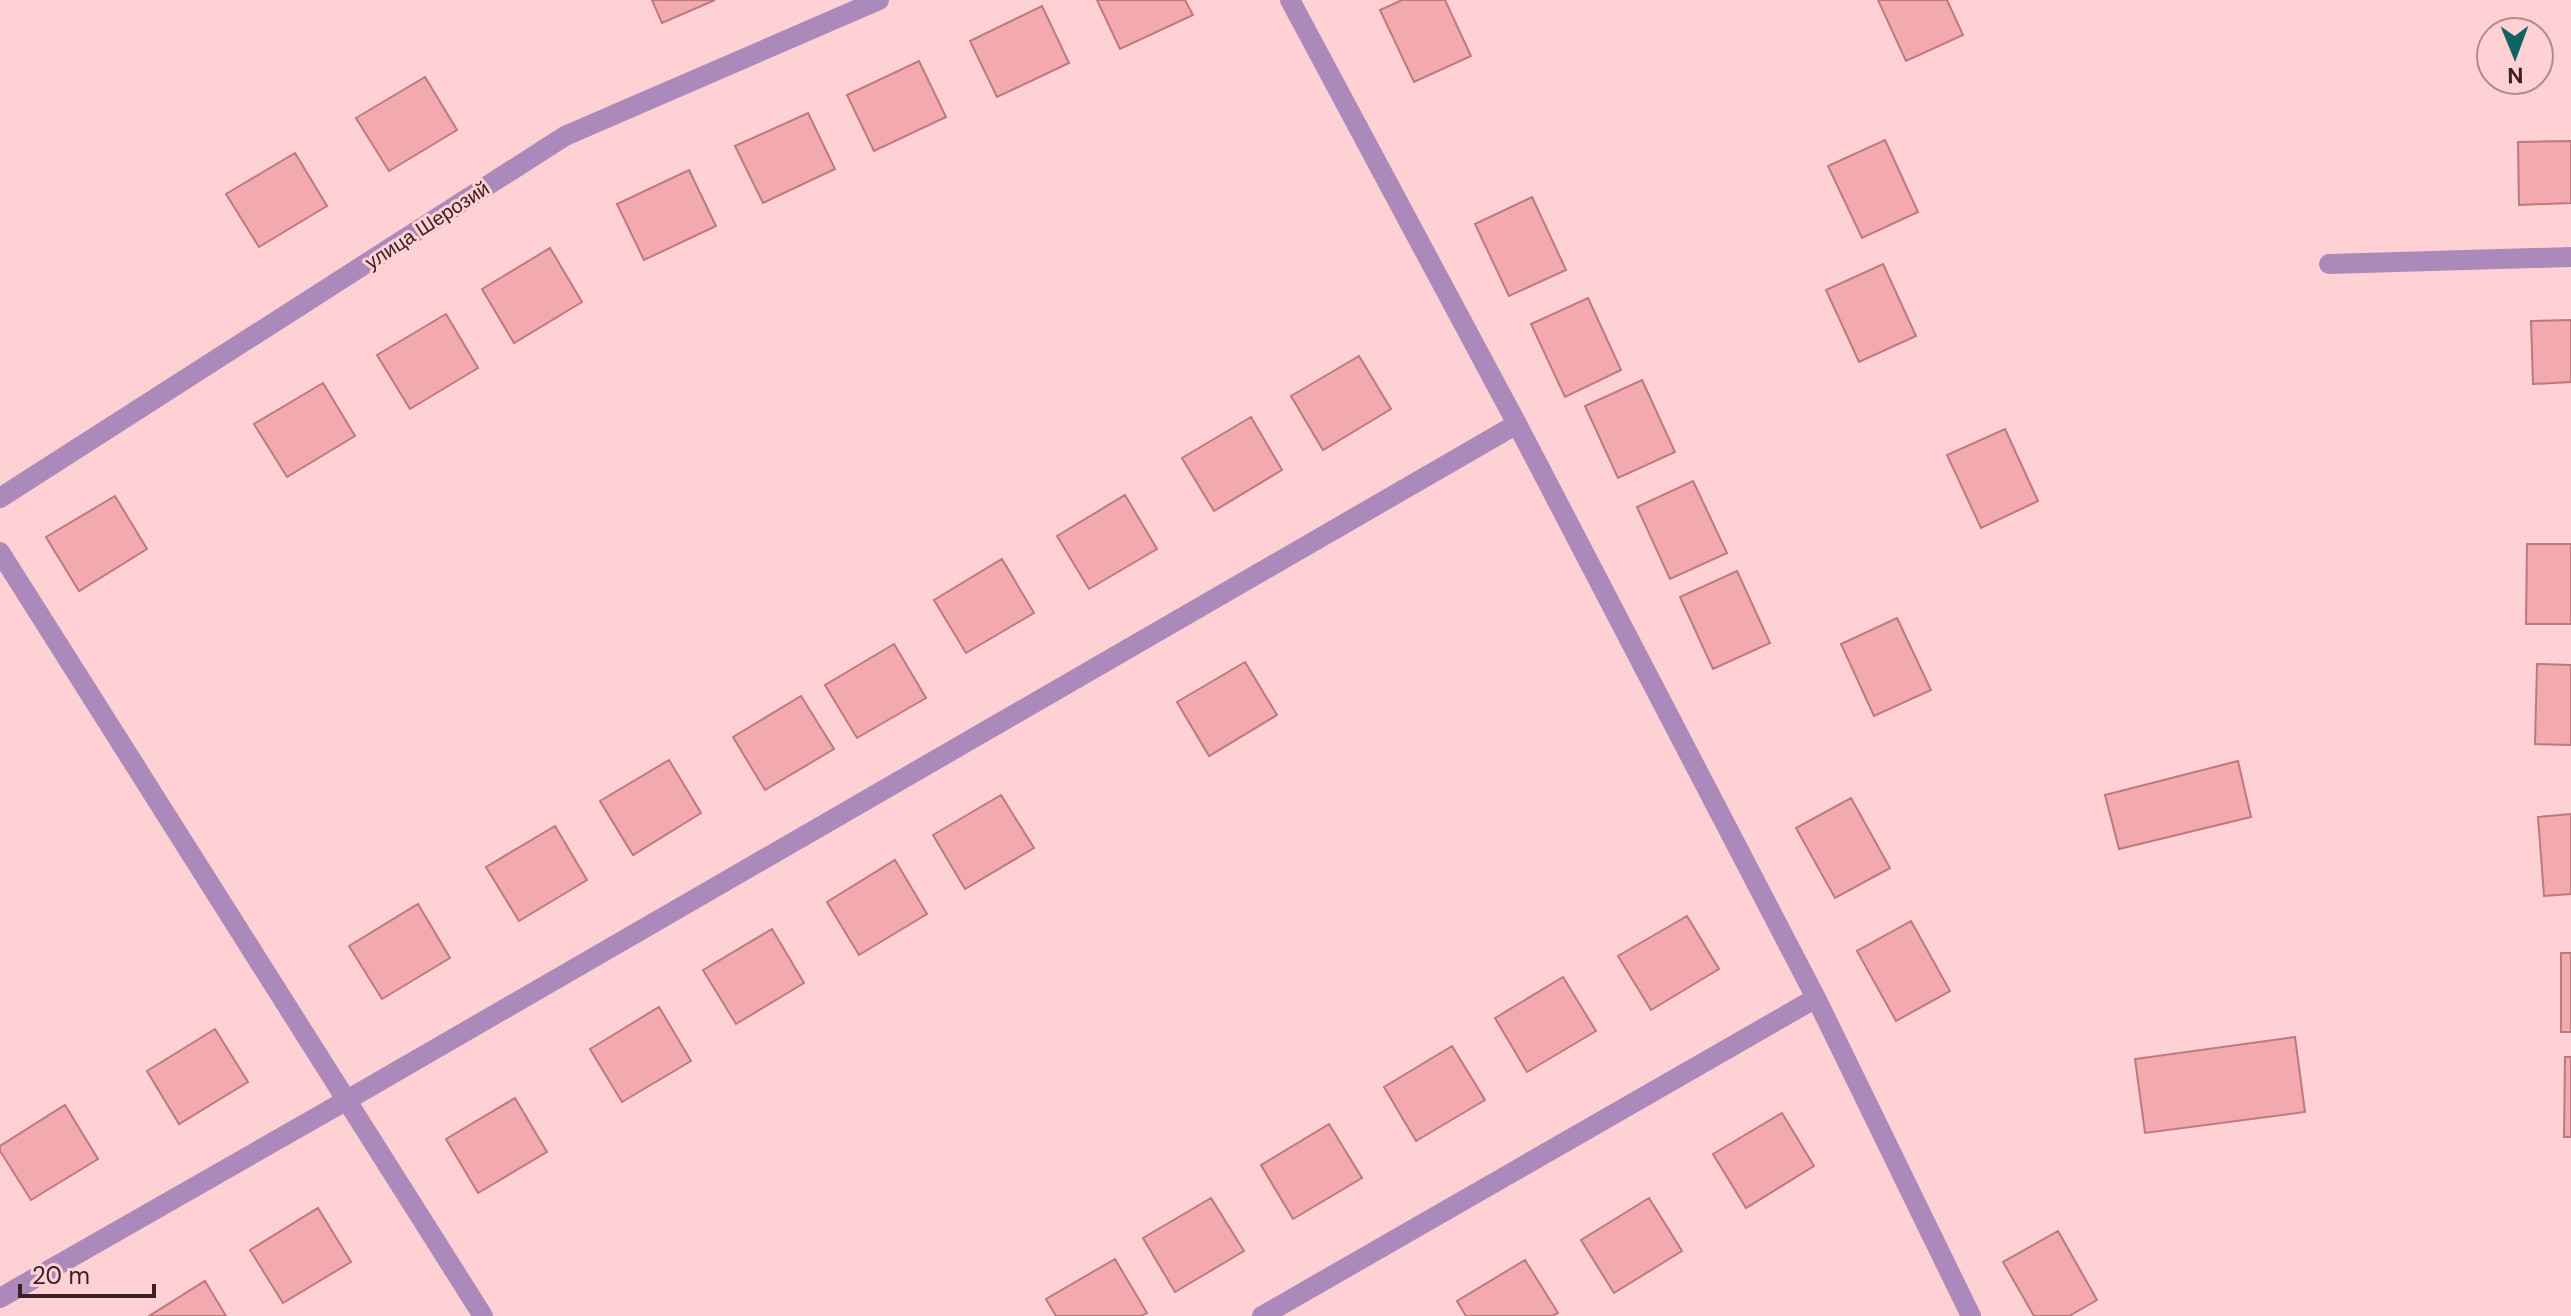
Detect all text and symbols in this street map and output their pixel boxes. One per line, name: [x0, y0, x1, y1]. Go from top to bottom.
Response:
north arrow: [2475, 16, 2555, 96]
text: N: [2507, 61, 2524, 90]
street label: улица Шерозий: [360, 175, 494, 275]
scale bar: [20, 1248, 154, 1298]
text: 20 m: [32, 1260, 90, 1291]

